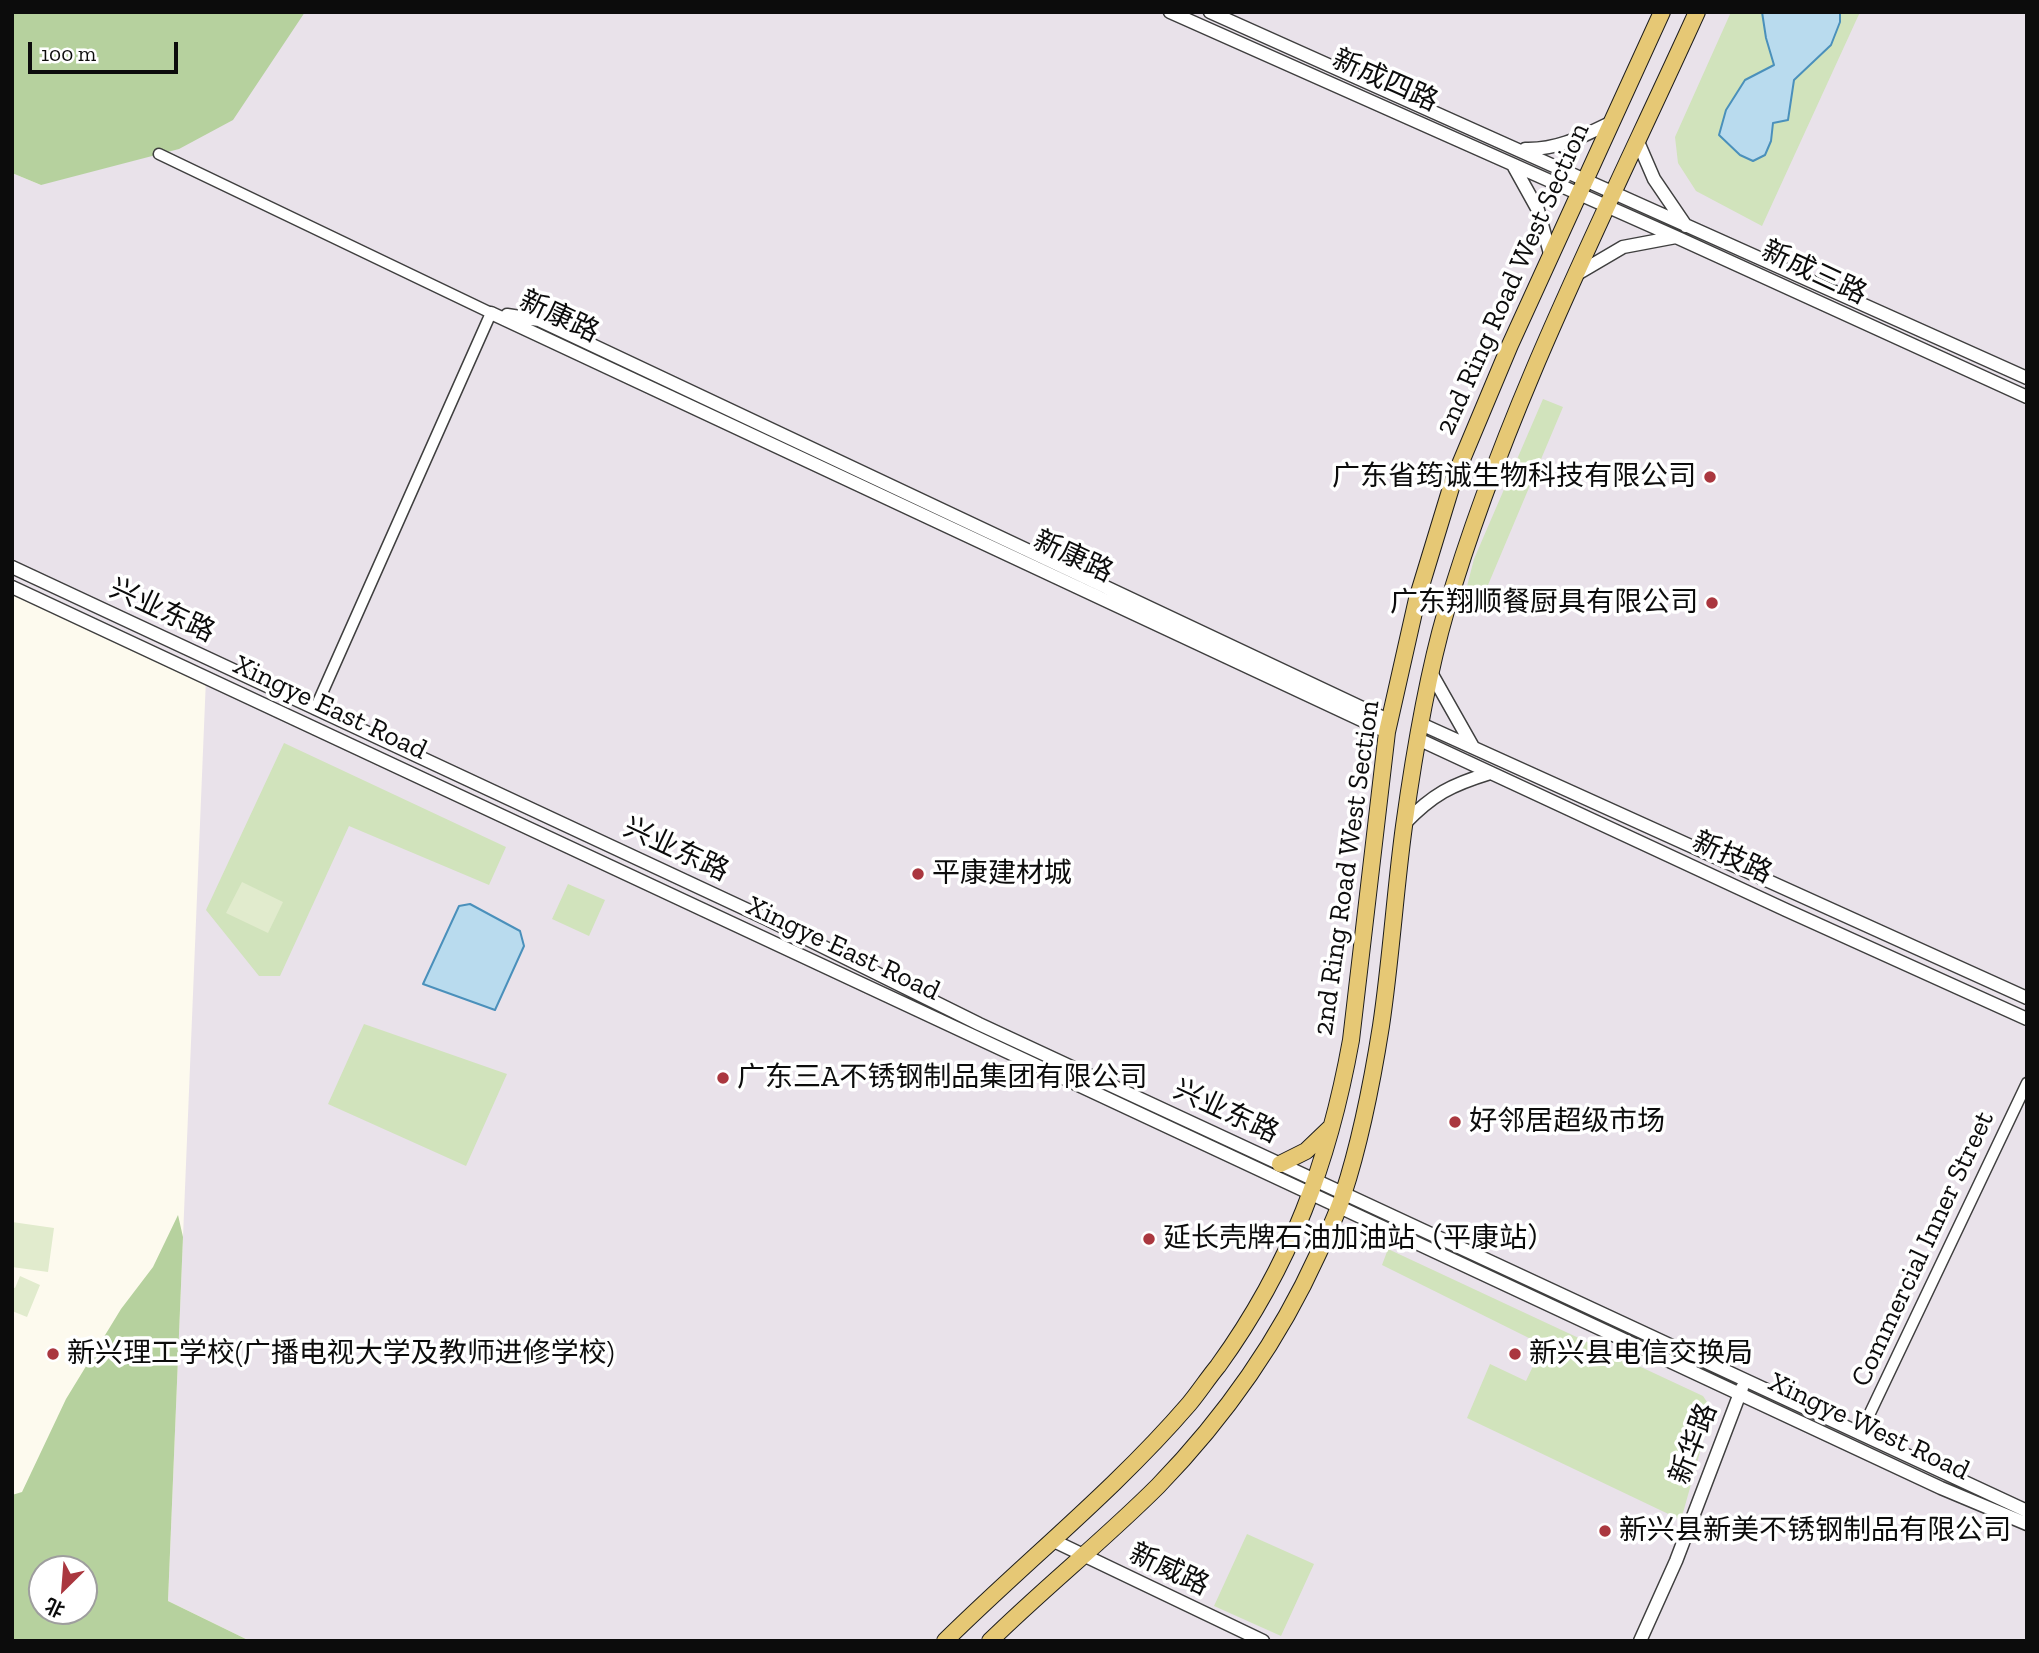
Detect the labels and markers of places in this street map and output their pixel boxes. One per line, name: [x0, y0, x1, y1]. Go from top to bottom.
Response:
place label: 广东省筠诚生物科技有限公司: [1332, 460, 1696, 494]
marker: 广东省筠诚生物科技有限公司: [1702, 469, 1718, 485]
place label: 广东翔顺餐厨具有限公司: [1390, 586, 1698, 620]
marker: 广东翔顺餐厨具有限公司: [1704, 595, 1720, 611]
place label: 平康建材城: [932, 857, 1072, 891]
marker: 平康建材城: [910, 866, 926, 882]
place label: 广东三A不锈钢制品集团有限公司: [737, 1061, 1147, 1095]
marker: 广东三A不锈钢制品集团有限公司: [715, 1070, 731, 1086]
place label: 好邻居超级市场: [1469, 1105, 1665, 1139]
marker: 好邻居超级市场: [1447, 1114, 1463, 1130]
place label: 延长壳牌石油加油站（平康站）: [1163, 1222, 1555, 1256]
marker: 延长壳牌石油加油站（平康站）: [1141, 1231, 1157, 1247]
place label: 新兴理工学校(广播电视大学及教师进修学校): [67, 1337, 614, 1371]
place label: 新兴县电信交换局: [1529, 1337, 1753, 1371]
marker: 新兴理工学校(广播电视大学及教师进修学校): [45, 1346, 61, 1362]
marker: 新兴县电信交换局: [1507, 1346, 1523, 1362]
place label: 新兴县新美不锈钢制品有限公司: [1619, 1514, 2011, 1548]
marker: 新兴县新美不锈钢制品有限公司: [1597, 1523, 1613, 1539]

